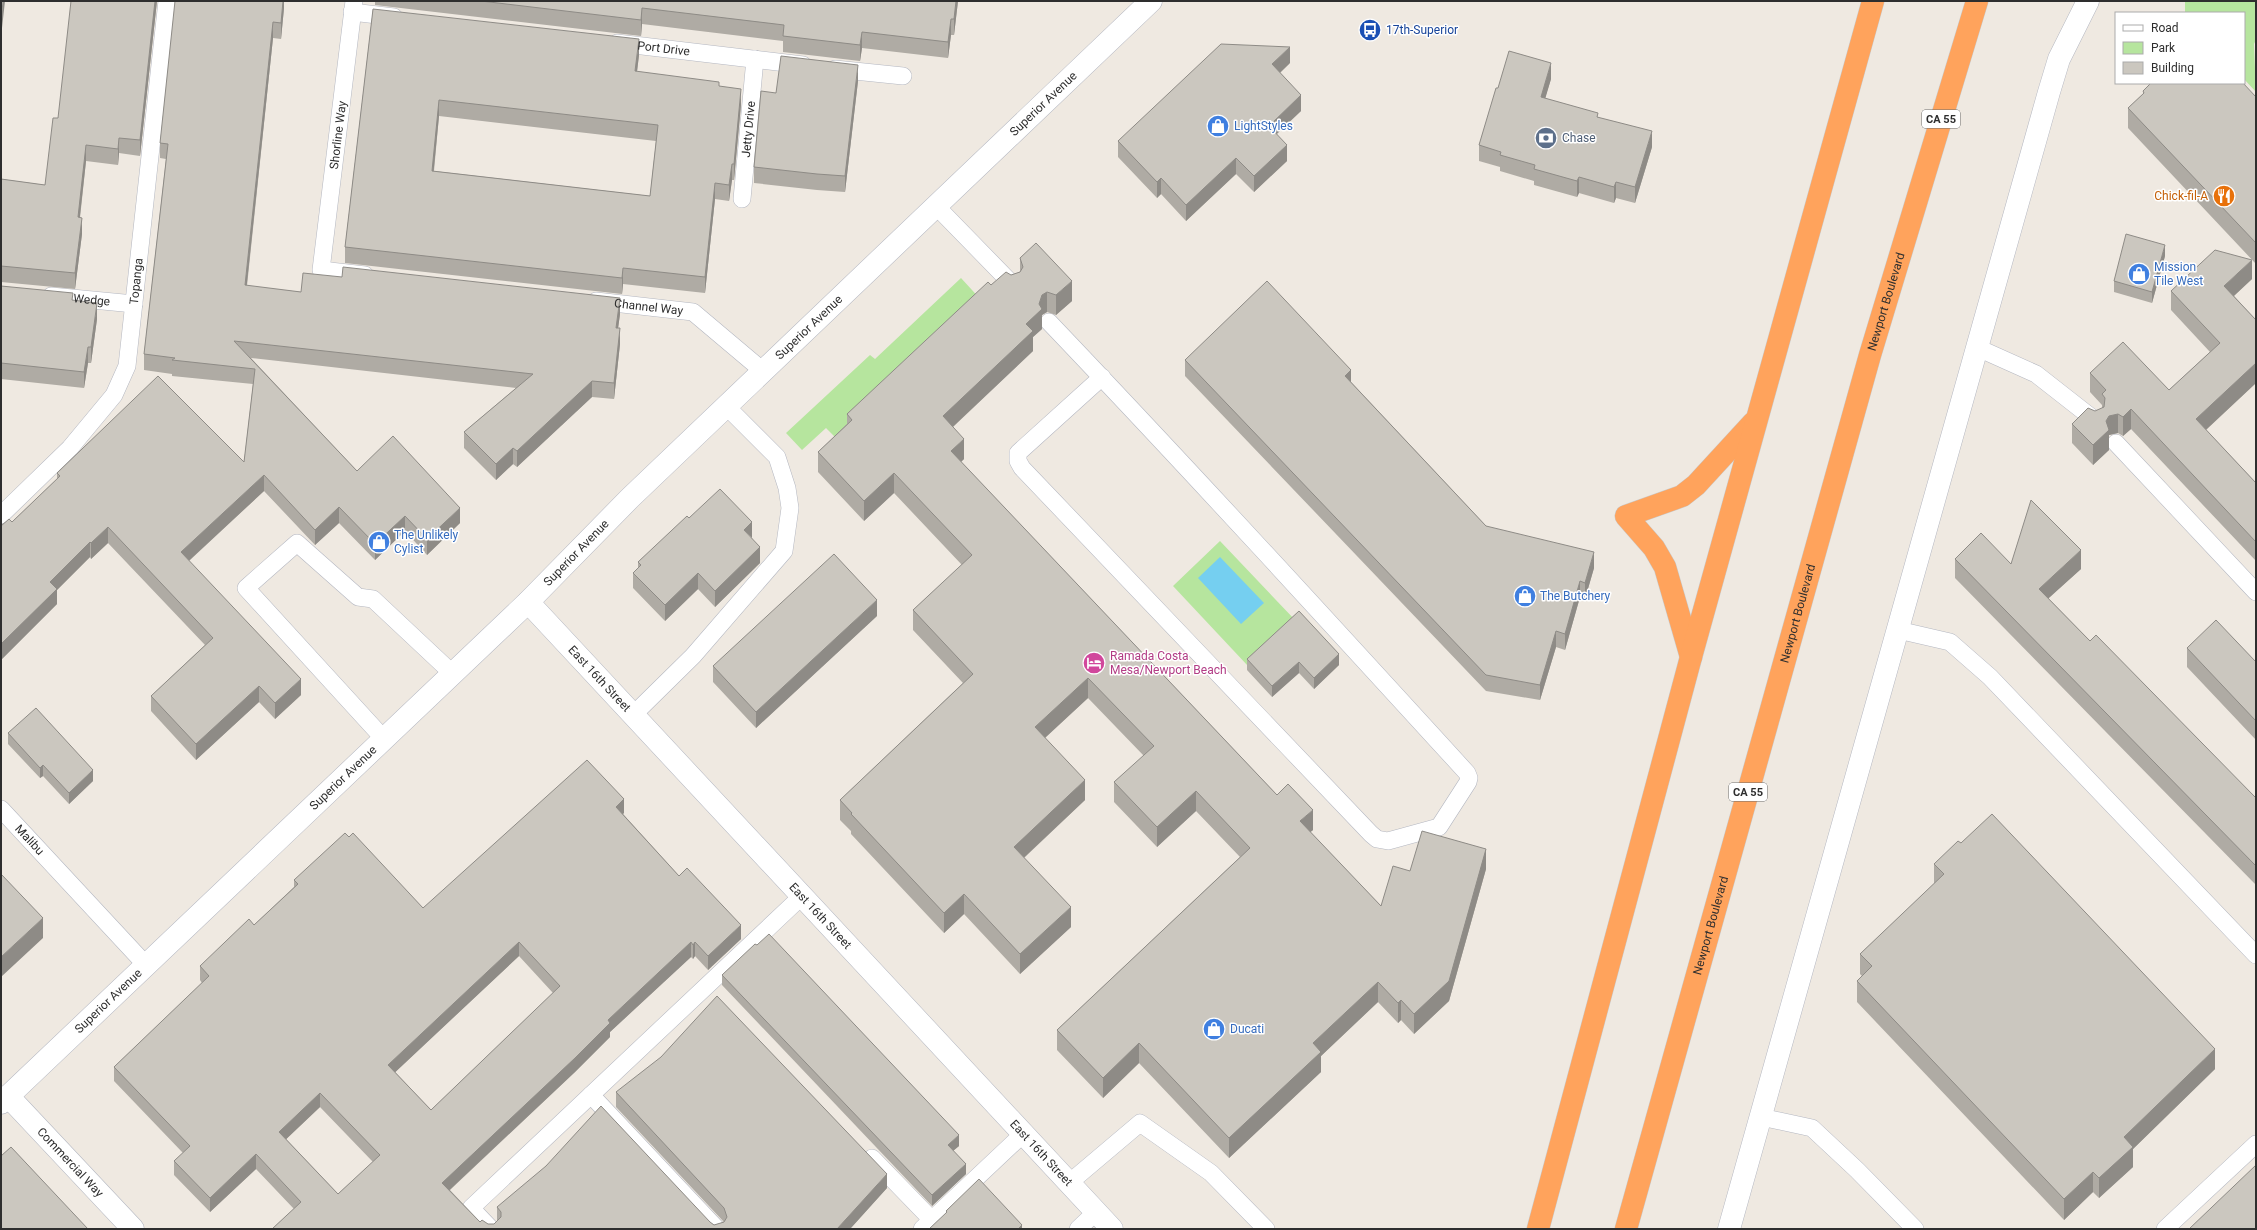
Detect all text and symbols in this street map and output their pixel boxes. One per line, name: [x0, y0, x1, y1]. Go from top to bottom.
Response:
legend: [2115, 12, 2245, 84]
bus stop icon: 17th-Superior: [1357, 17, 1383, 43]
text: Road: [2151, 21, 2179, 35]
place label: 17th-Superior: [1386, 23, 1458, 37]
street label: Port Drive: [637, 38, 691, 59]
text: Park: [2151, 41, 2176, 55]
text: Building: [2151, 61, 2194, 75]
street label: Superior Avenue: [1007, 69, 1080, 139]
street label: Shorline Way: [327, 100, 349, 170]
street label: Jetty Drive: [739, 101, 758, 158]
road number: CA 55: [1922, 110, 1960, 128]
shop icon: LightStyles: [1205, 113, 1231, 139]
place label: LightStyles: [1234, 119, 1293, 133]
bank icon: Chase: [1533, 125, 1559, 151]
place label: Chase: [1562, 131, 1596, 145]
restaurant icon: Chick-fil-A: [2211, 183, 2237, 209]
place label: Chick-fil-A: [2154, 189, 2208, 203]
street label: Newport Boulevard: [1865, 251, 1908, 353]
street label: Topanga: [127, 257, 146, 305]
place label: Mission Tile West: [2154, 260, 2203, 288]
shop icon: Mission Tile West: [2126, 261, 2152, 287]
street label: Wedge: [73, 291, 111, 309]
street label: Superior Avenue: [773, 292, 845, 363]
street label: Channel Way: [614, 296, 684, 318]
street label: Superior Avenue: [541, 517, 612, 589]
place label: The Unlikely Cylist: [394, 528, 459, 556]
shop icon: The Unlikely Cylist: [366, 529, 392, 555]
street label: Newport Boulevard: [1777, 563, 1818, 665]
shop icon: The Butchery: [1512, 583, 1538, 609]
place label: The Butchery: [1540, 589, 1611, 603]
street label: East 16th Street: [565, 643, 634, 715]
place label: Ramada Costa Mesa/Newport Beach: [1110, 649, 1227, 677]
hotel icon: Ramada Costa Mesa/Newport Beach: [1081, 650, 1107, 676]
street label: Superior Avenue: [307, 743, 379, 813]
road number: CA 55: [1729, 783, 1767, 801]
street label: Malibu: [12, 822, 47, 858]
street label: Newport Boulevard: [1690, 875, 1731, 977]
street label: East 16th Street: [786, 880, 855, 952]
street label: Superior Avenue: [72, 966, 145, 1036]
shop icon: Ducati: [1201, 1016, 1227, 1042]
place label: Ducati: [1230, 1022, 1264, 1036]
street label: East 16th Street: [1007, 1117, 1075, 1189]
street label: Commercial Way: [34, 1125, 107, 1200]

